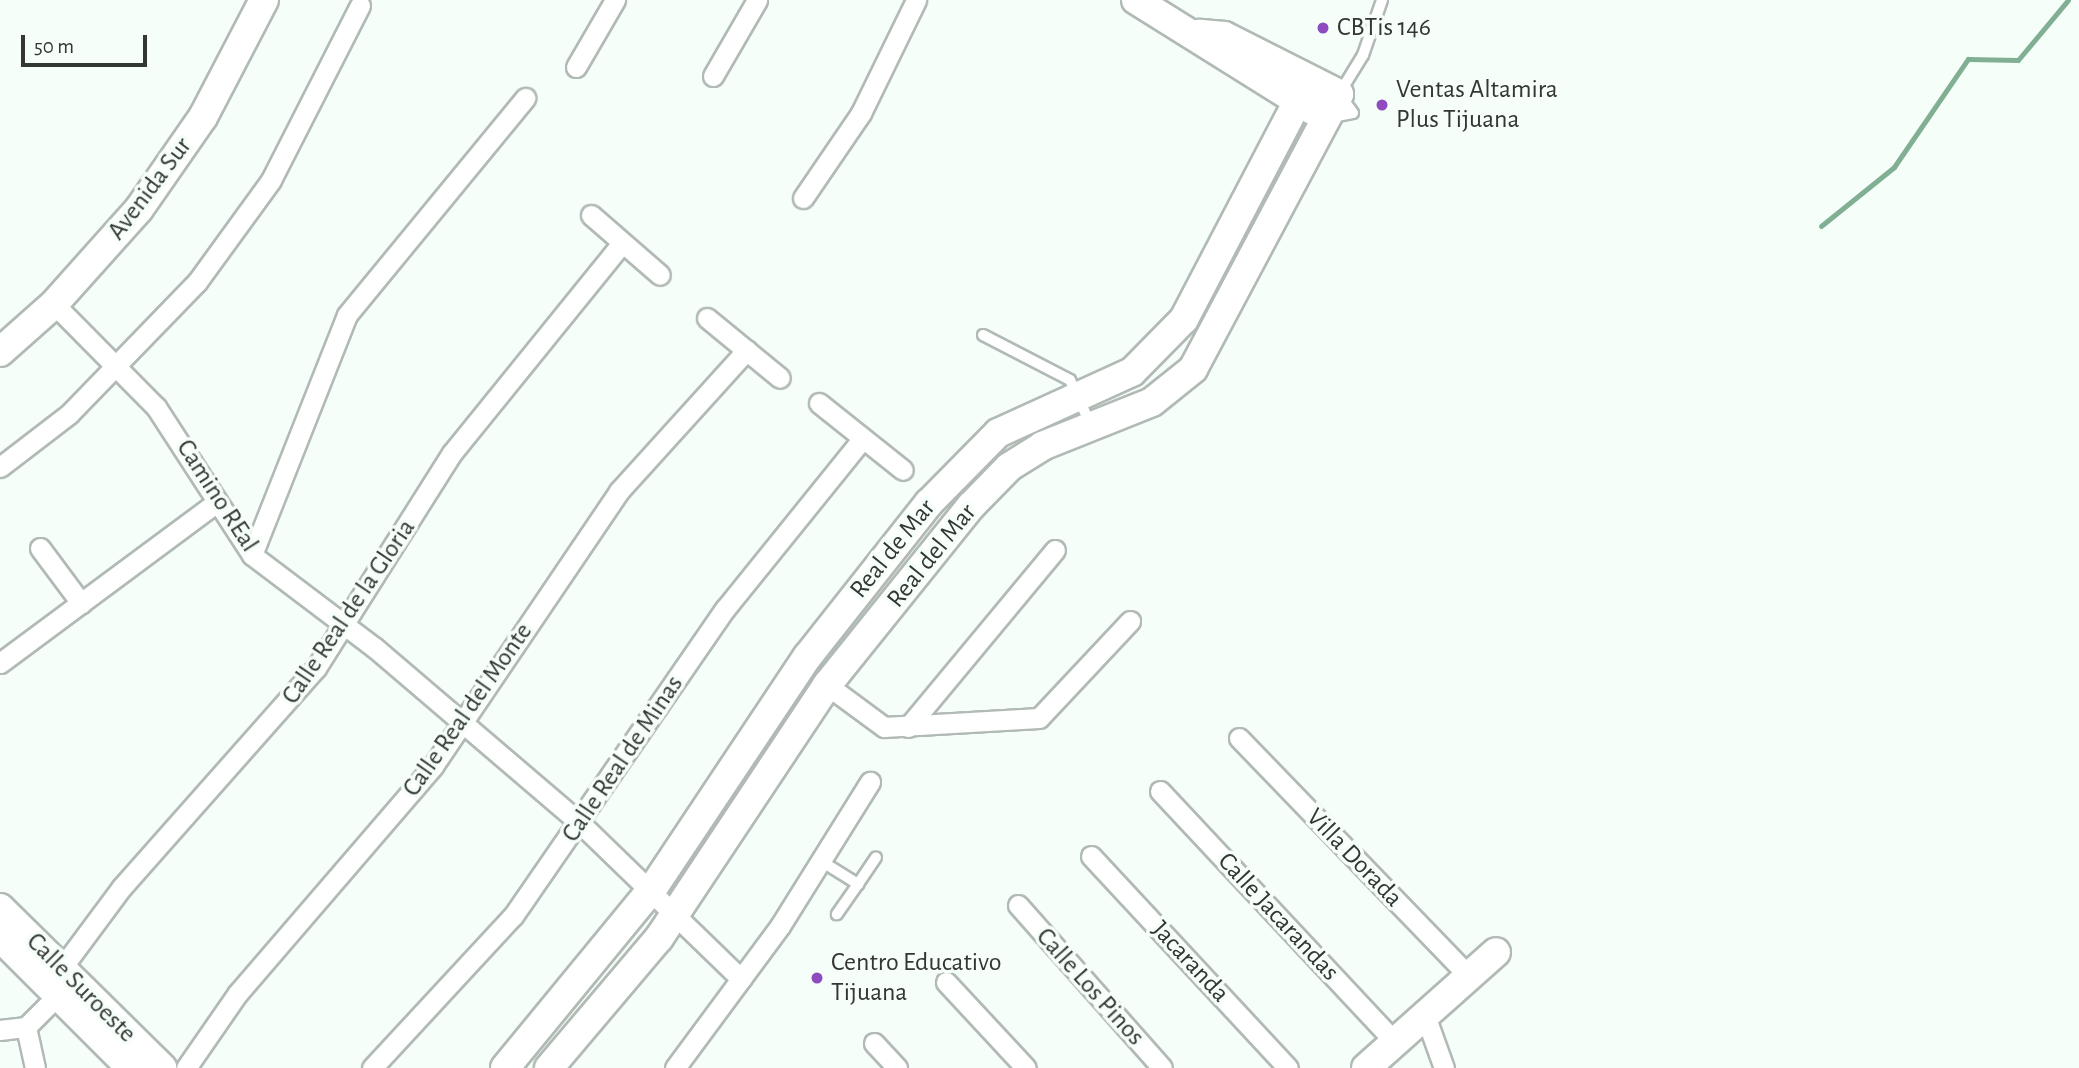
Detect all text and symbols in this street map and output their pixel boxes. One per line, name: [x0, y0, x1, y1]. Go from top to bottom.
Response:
place label: CBTis 146: [1337, 12, 1431, 44]
marker: CBTis 146: [1315, 20, 1331, 36]
scale bar: [24, 21, 150, 65]
text: 50 m: [34, 36, 74, 57]
place label: Ventas Altamira Plus Tijuana: [1396, 74, 1558, 136]
marker: Ventas Altamira Plus Tijuana: [1374, 97, 1390, 113]
street label: Avenida Sur: [101, 132, 199, 246]
street label: Camino REal: [169, 434, 265, 558]
street label: Real de Mar: [844, 493, 942, 605]
street label: Real del Mar: [881, 498, 983, 614]
street label: Calle Real de la Gloria: [276, 514, 422, 710]
street label: Calle Real del Monte: [396, 617, 540, 803]
street label: Calle Real de Minas: [556, 670, 690, 848]
street label: Villa Dorada: [1299, 802, 1409, 914]
street label: Calle Jacarandas: [1211, 846, 1345, 988]
street label: Jacaranda: [1145, 915, 1235, 1009]
street label: Calle Los Pinos: [1029, 922, 1151, 1052]
street label: Calle Suroeste: [20, 927, 142, 1049]
place label: Centro Educativo Tijuana: [831, 947, 1001, 1009]
marker: Centro Educativo Tijuana: [809, 970, 825, 986]

